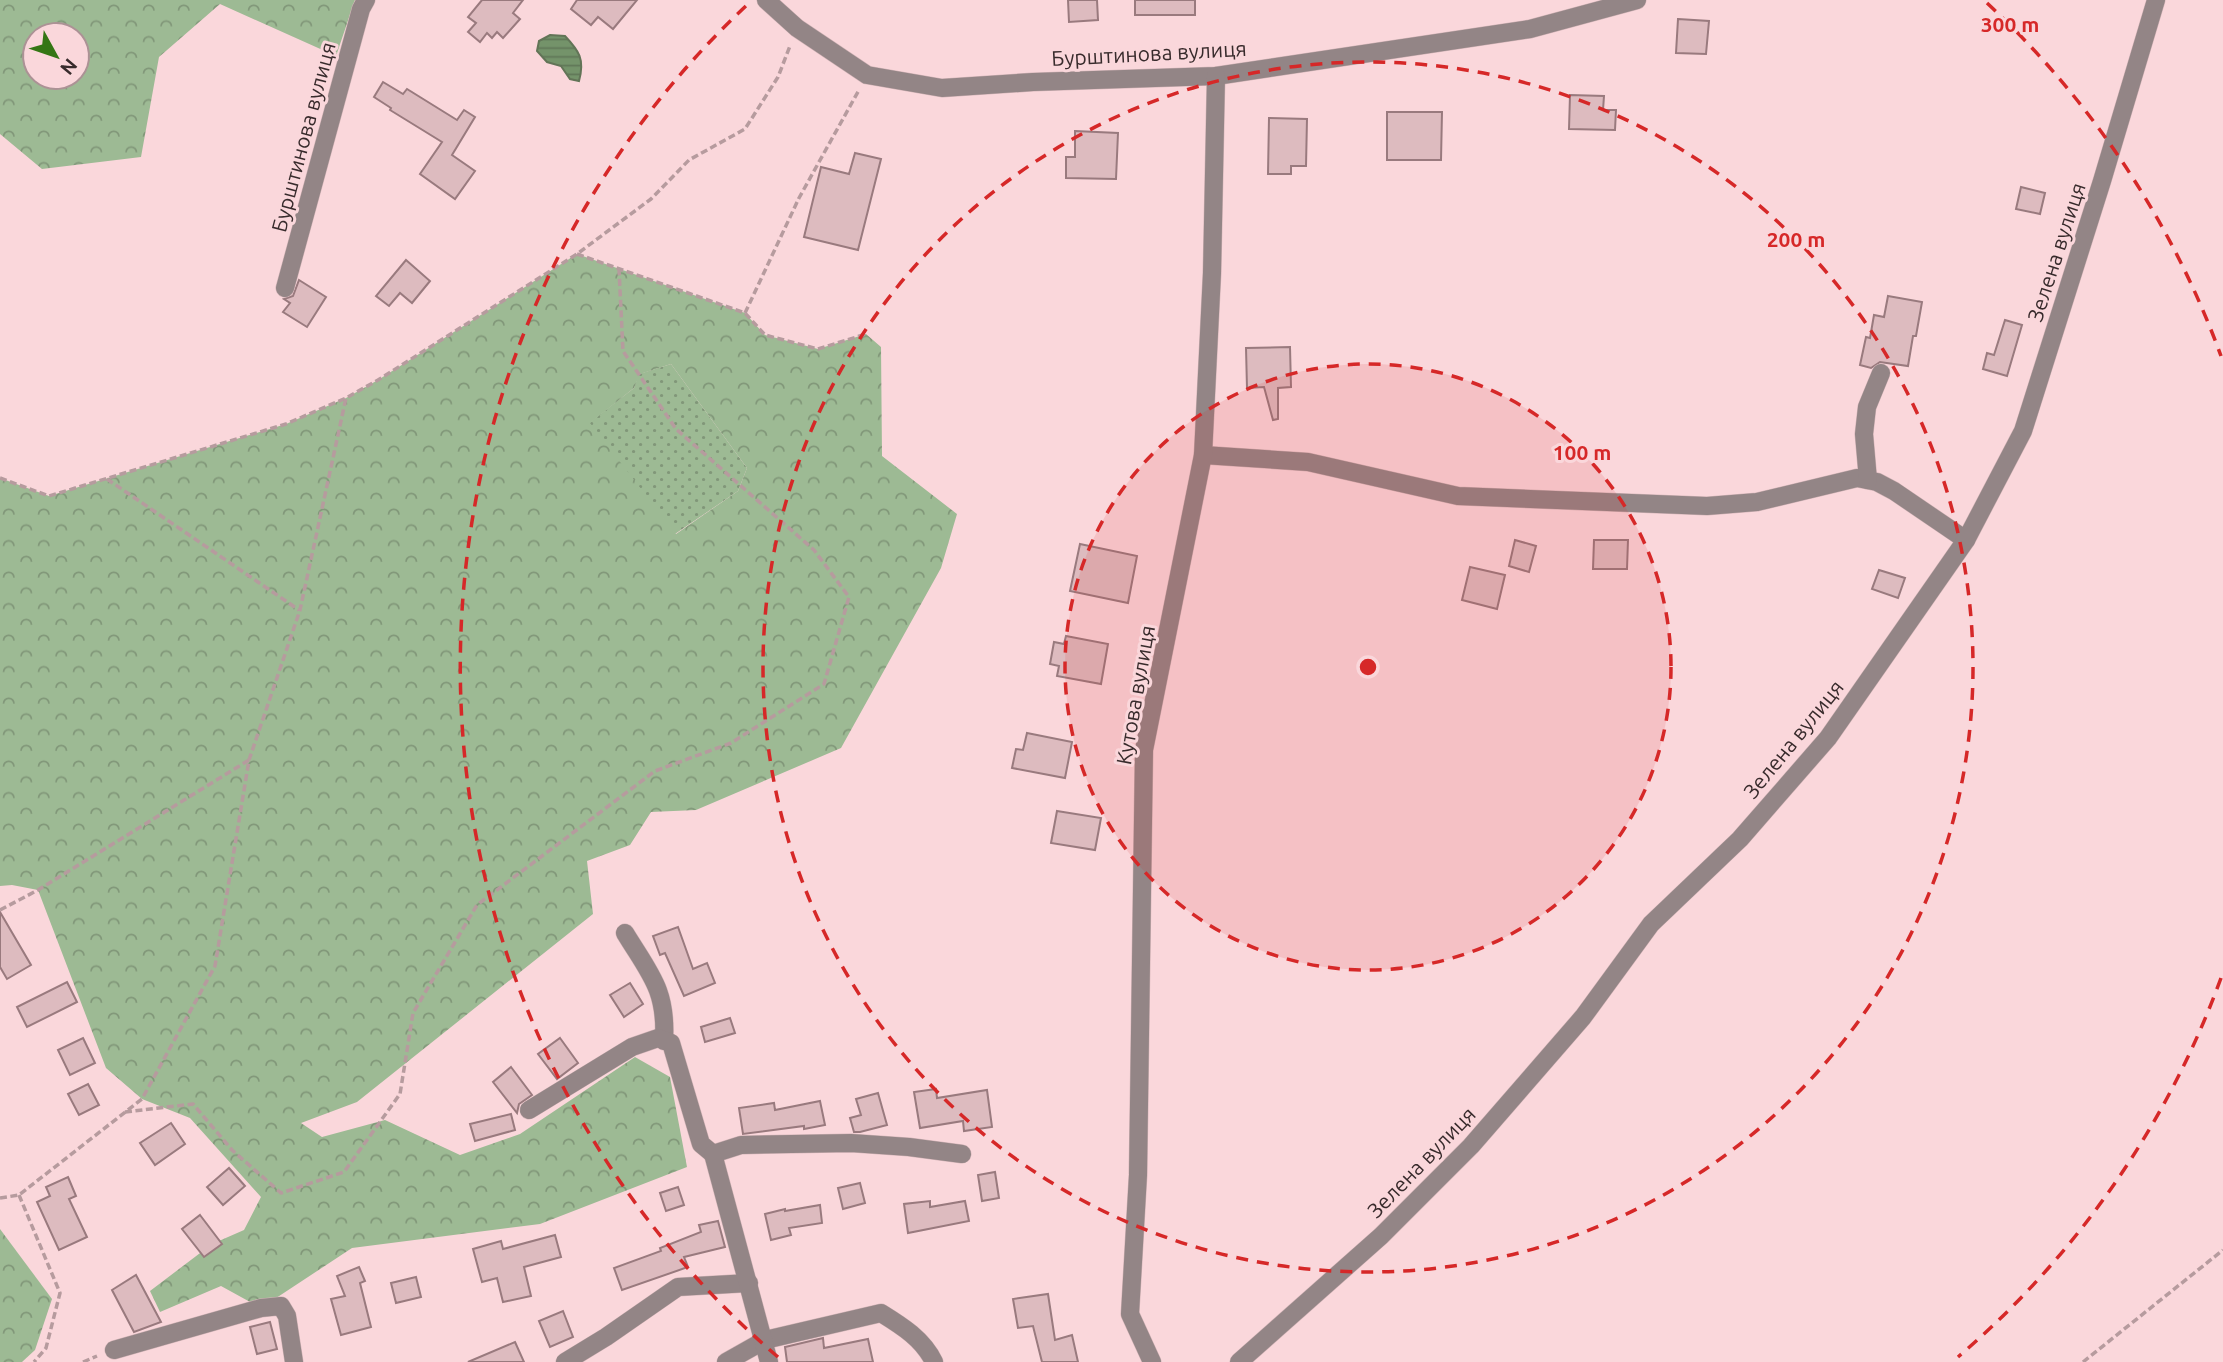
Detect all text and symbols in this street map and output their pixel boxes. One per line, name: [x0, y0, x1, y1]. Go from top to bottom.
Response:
text: 300 m: [1981, 12, 2039, 36]
north arrow: [21, 21, 91, 91]
street label: Бурштинова вулиця: [1051, 36, 1247, 70]
street label: Бурштинова вулиця: [266, 40, 340, 234]
text: N: [56, 54, 82, 79]
street label: Зелена вулиця: [2022, 179, 2090, 325]
text: 200 m: [1767, 227, 1825, 251]
text: 100 m: [1553, 440, 1611, 464]
street label: Кутова вулиця: [1111, 624, 1159, 766]
centre of rings: [1356, 655, 1380, 679]
street label: Зелена вулиця: [1738, 675, 1848, 803]
street label: Зелена вулиця: [1362, 1102, 1480, 1222]

